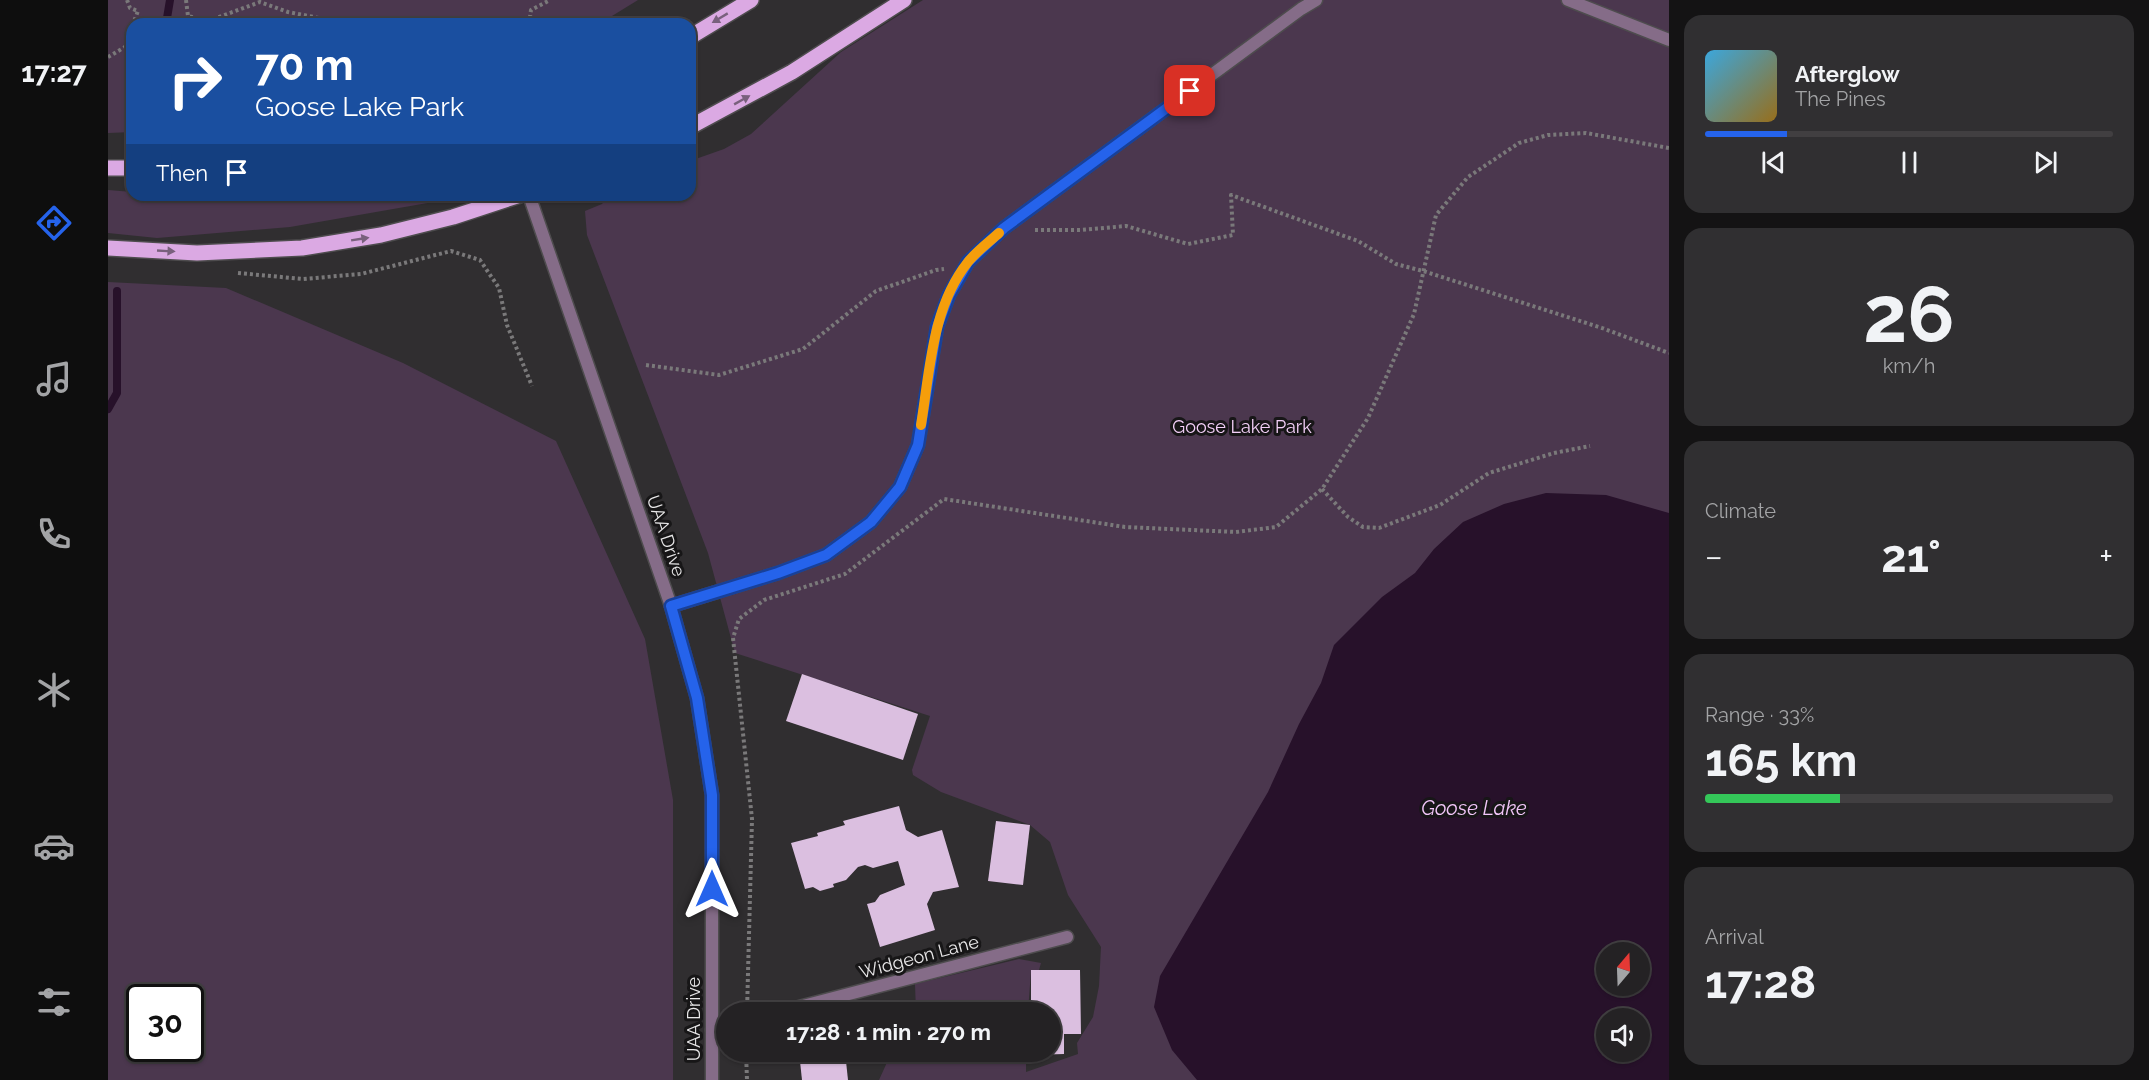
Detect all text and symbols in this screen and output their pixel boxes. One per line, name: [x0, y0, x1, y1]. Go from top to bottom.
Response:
one-way arrow: [712, 13, 728, 24]
text: 70 m: [255, 41, 354, 90]
icon: right: [156, 42, 234, 120]
text: 17:27: [21, 57, 87, 88]
text: Afterglow: [1795, 61, 1900, 87]
pin: [1164, 65, 1215, 116]
icon: arrive: [1173, 74, 1206, 107]
text: The Pines: [1795, 87, 1886, 111]
text: Goose Lake Park: [255, 91, 464, 122]
one-way arrow: [734, 95, 751, 105]
icon: previous: [1757, 146, 1790, 179]
icon: pause: [1893, 146, 1926, 179]
icon: next: [2029, 146, 2062, 179]
icon: arrive: [220, 156, 253, 189]
text: Then: [156, 160, 208, 186]
icon: directions: [33, 202, 75, 244]
one-way arrow: [351, 234, 370, 243]
one-way arrow: [157, 247, 176, 256]
text: 26: [1863, 269, 1955, 360]
text: km/h: [1883, 354, 1935, 378]
icon: music: [33, 358, 75, 400]
park label: Goose Lake Park: [1172, 416, 1312, 437]
street label: UAA Drive: [643, 493, 690, 580]
text: Climate: [1705, 499, 1776, 523]
icon: phone: [33, 513, 75, 555]
text: 21°: [1881, 530, 1941, 583]
text: −: [1705, 537, 1723, 576]
text: +: [2099, 537, 2113, 576]
icon: climate: [33, 669, 75, 711]
text: Range · 33%: [1705, 703, 1814, 727]
text: 165 km: [1705, 734, 1857, 787]
water label: Goose Lake: [1421, 796, 1527, 820]
icon: car: [33, 825, 75, 867]
position arrow: [680, 857, 744, 921]
text: Arrival: [1705, 925, 1764, 949]
street label: Widgeon Lane: [857, 930, 981, 983]
north arrow: [1596, 942, 1650, 996]
map controls: [1596, 942, 1650, 1062]
text: 17:28: [1705, 956, 1816, 1009]
street label: UAA Drive: [683, 976, 704, 1061]
icon: filters: [33, 981, 75, 1023]
speed limit sign: 30: [126, 984, 204, 1062]
button: sound: [1596, 1008, 1650, 1062]
text: 17:28 · 1 min · 270 m: [786, 1019, 991, 1045]

